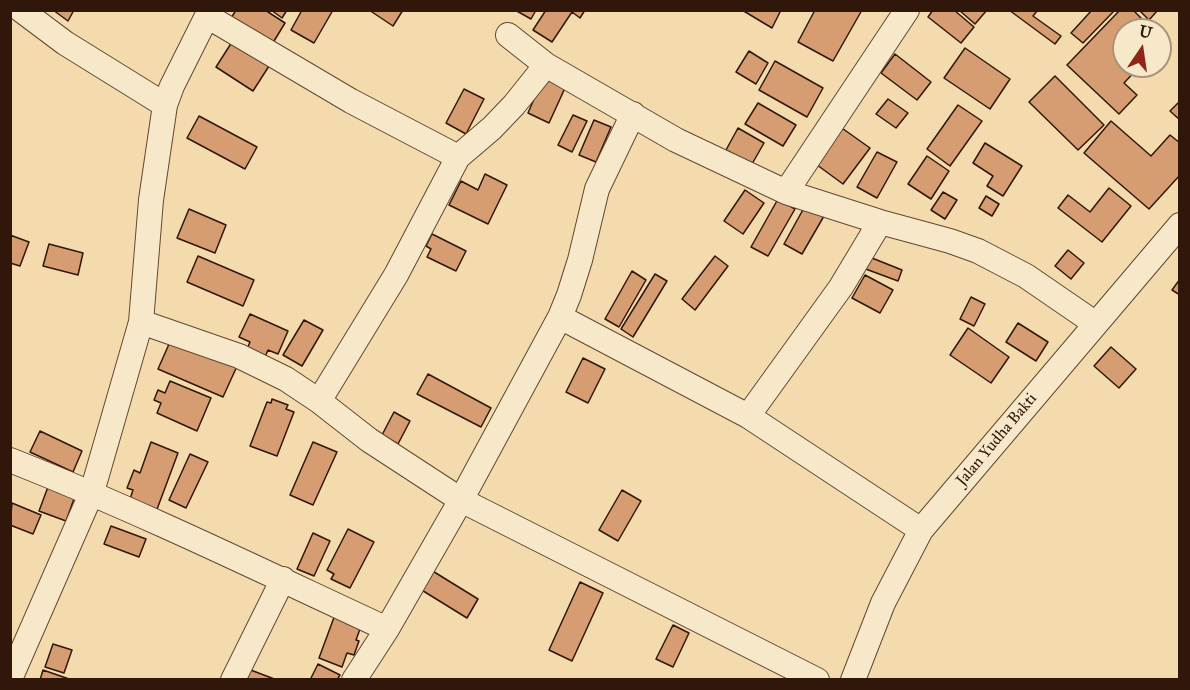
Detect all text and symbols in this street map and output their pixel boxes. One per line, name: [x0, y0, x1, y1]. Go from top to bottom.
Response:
north arrow: [1112, 18, 1172, 78]
text: U: [1137, 21, 1154, 43]
street label: Jalan Yudha Bakti: [953, 390, 1041, 490]

